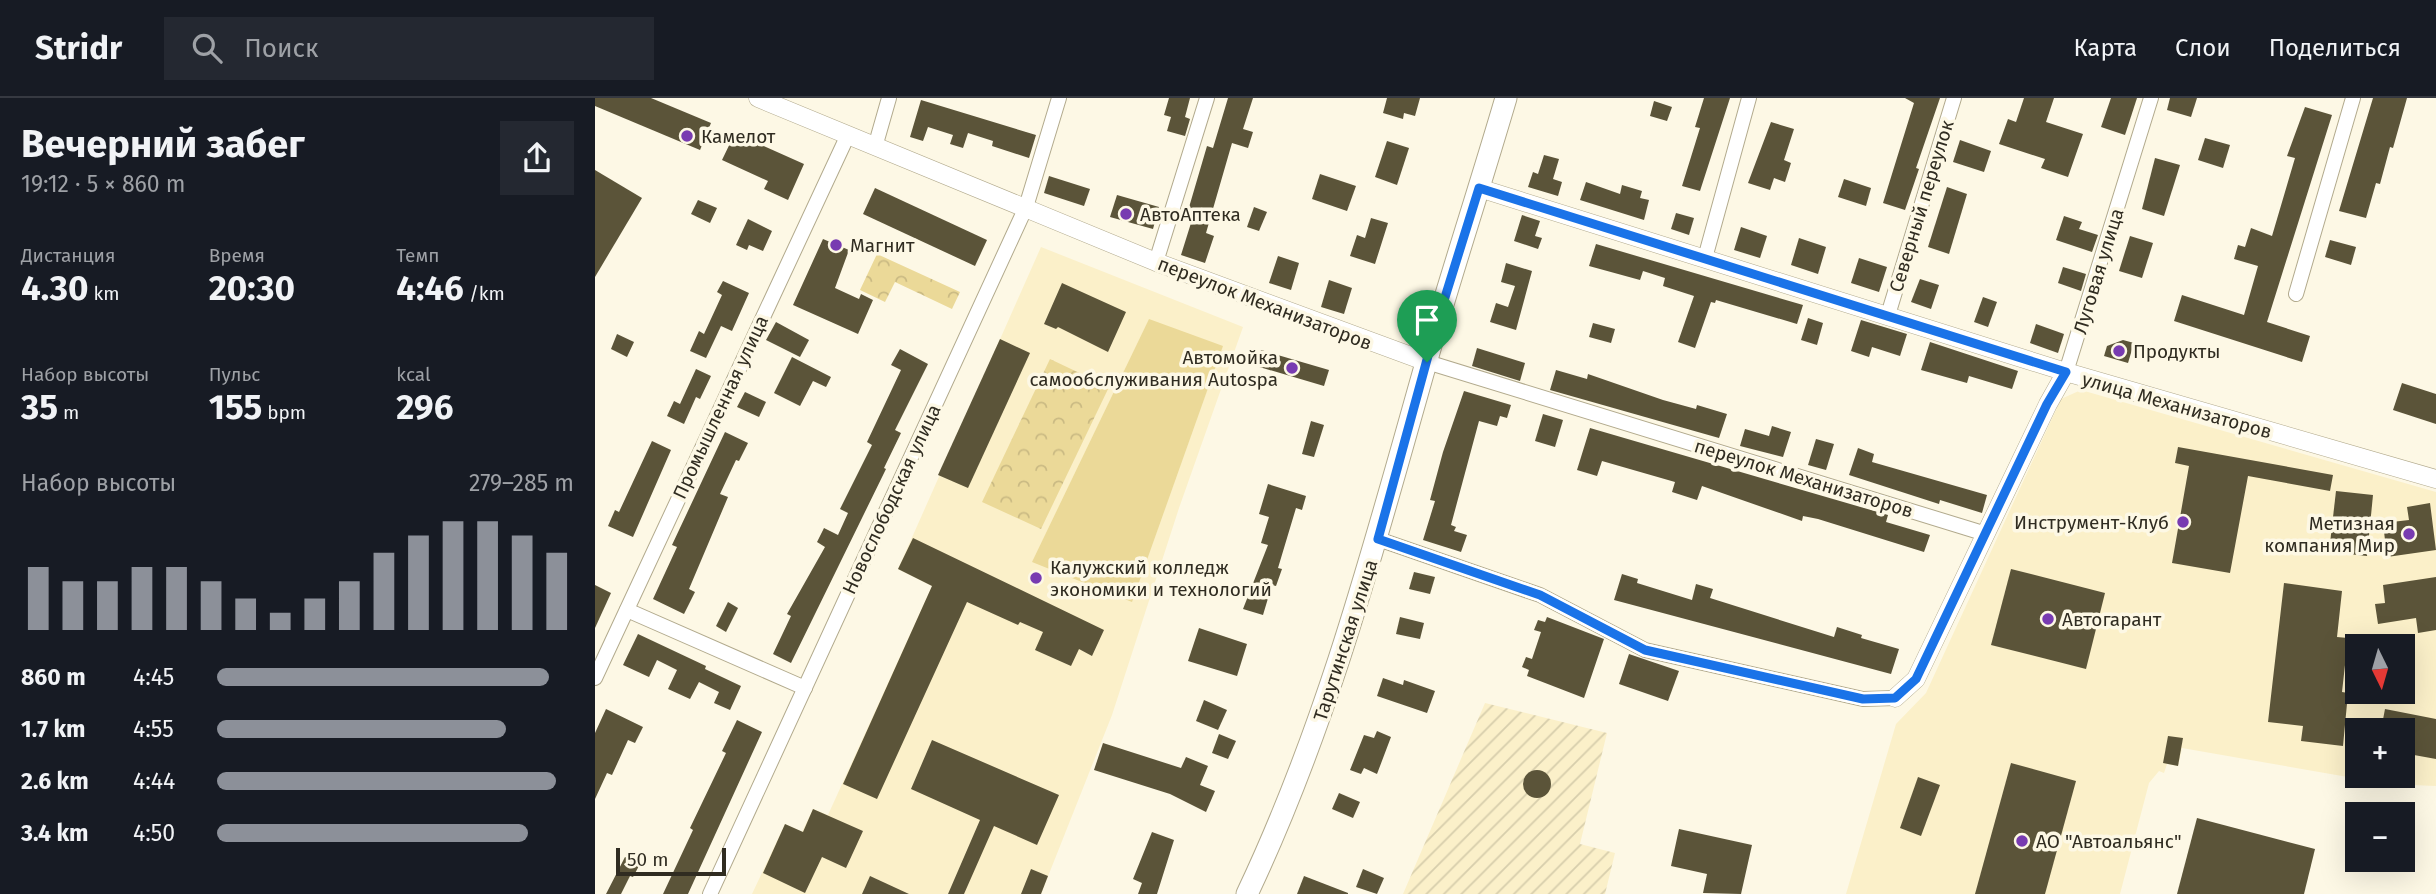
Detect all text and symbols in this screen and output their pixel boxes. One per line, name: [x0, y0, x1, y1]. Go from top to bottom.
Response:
search box: [164, 17, 654, 80]
text: Stridr: [35, 28, 122, 68]
icon: search: [188, 29, 226, 67]
text: Поиск: [244, 33, 318, 64]
text: Карта: [2073, 34, 2137, 62]
text: Слои: [2175, 34, 2231, 62]
text: Поделиться: [2269, 34, 2401, 62]
street label: Северный переулок: [1884, 117, 1959, 295]
text: Вечерний забег: [21, 121, 305, 167]
button: share: [500, 121, 574, 195]
place label: Камелот: [701, 125, 776, 148]
marker: Камелот: [679, 128, 695, 144]
text: 19:12 · 5 × 860 m: [21, 170, 185, 198]
place label: АвтоАптека: [1140, 203, 1241, 226]
marker: АвтоАптека: [1118, 206, 1134, 222]
street label: Луговая улица: [2068, 206, 2128, 337]
place label: Магнит: [850, 234, 915, 257]
marker: Магнит: [828, 237, 844, 253]
text: Дистанция: [21, 244, 116, 267]
text: Время: [209, 244, 265, 267]
text: Темп: [396, 244, 439, 267]
street label: переулок Механизаторов: [1154, 252, 1375, 355]
text: 4.30: [21, 267, 88, 309]
text: 20:30: [209, 267, 295, 309]
text: 4:46: [396, 267, 464, 309]
text: km: [88, 282, 119, 305]
text: /km: [464, 282, 505, 305]
pin: [1397, 290, 1457, 362]
icon: arrive: [1408, 301, 1446, 339]
street label: Промышленная улица: [668, 312, 773, 503]
place label: Продукты: [2133, 340, 2220, 363]
marker: Продукты: [2111, 343, 2127, 359]
place label: Автомойка самообслуживания Autospa: [1029, 346, 1278, 391]
marker: Автомойка самообслуживания Autospa: [1284, 360, 1300, 376]
text: Набор высоты: [21, 363, 149, 386]
text: Пульс: [209, 363, 260, 386]
text: kcal: [396, 363, 431, 386]
street label: улица Механизаторов: [2079, 367, 2274, 444]
text: 35: [21, 386, 58, 428]
text: 155: [209, 386, 262, 428]
text: 296: [396, 386, 453, 428]
text: m: [58, 401, 79, 424]
text: bpm: [262, 401, 306, 424]
street label: Новослободская улица: [837, 401, 946, 598]
street label: переулок Механизаторов: [1692, 434, 1916, 523]
text: Набор высоты: [21, 469, 176, 497]
text: 279–285 m: [469, 469, 574, 497]
place label: Инструмент-Клуб: [2014, 511, 2169, 534]
place label: Метизная компания Мир: [2264, 512, 2395, 557]
marker: Инструмент-Клуб: [2175, 514, 2191, 530]
marker: Метизная компания Мир: [2401, 526, 2417, 542]
place label: Калужский колледж экономики и технологий: [1050, 556, 1272, 601]
street label: Тарутинская улица: [1309, 557, 1382, 724]
marker: Калужский колледж экономики и технологий: [1028, 570, 1044, 586]
place label: Автогарант: [2062, 608, 2162, 631]
marker: Автогарант: [2040, 611, 2056, 627]
north arrow: [2345, 634, 2415, 704]
map controls: [2345, 634, 2415, 872]
text: 860 m: [21, 663, 86, 691]
text: 4:45: [133, 663, 174, 691]
text: 1.7 km: [21, 715, 86, 743]
text: 4:55: [133, 715, 174, 743]
button: +: [2345, 718, 2415, 788]
text: 2.6 km: [21, 767, 89, 795]
text: 4:44: [133, 767, 175, 795]
button: −: [2345, 802, 2415, 872]
text: 3.4 km: [21, 819, 89, 847]
text: 4:50: [133, 819, 175, 847]
place label: АО "Автоальянс": [2036, 830, 2182, 853]
marker: АО "Автоальянс": [2014, 833, 2030, 849]
scale bar: [616, 845, 726, 877]
text: 50 m: [627, 848, 668, 871]

